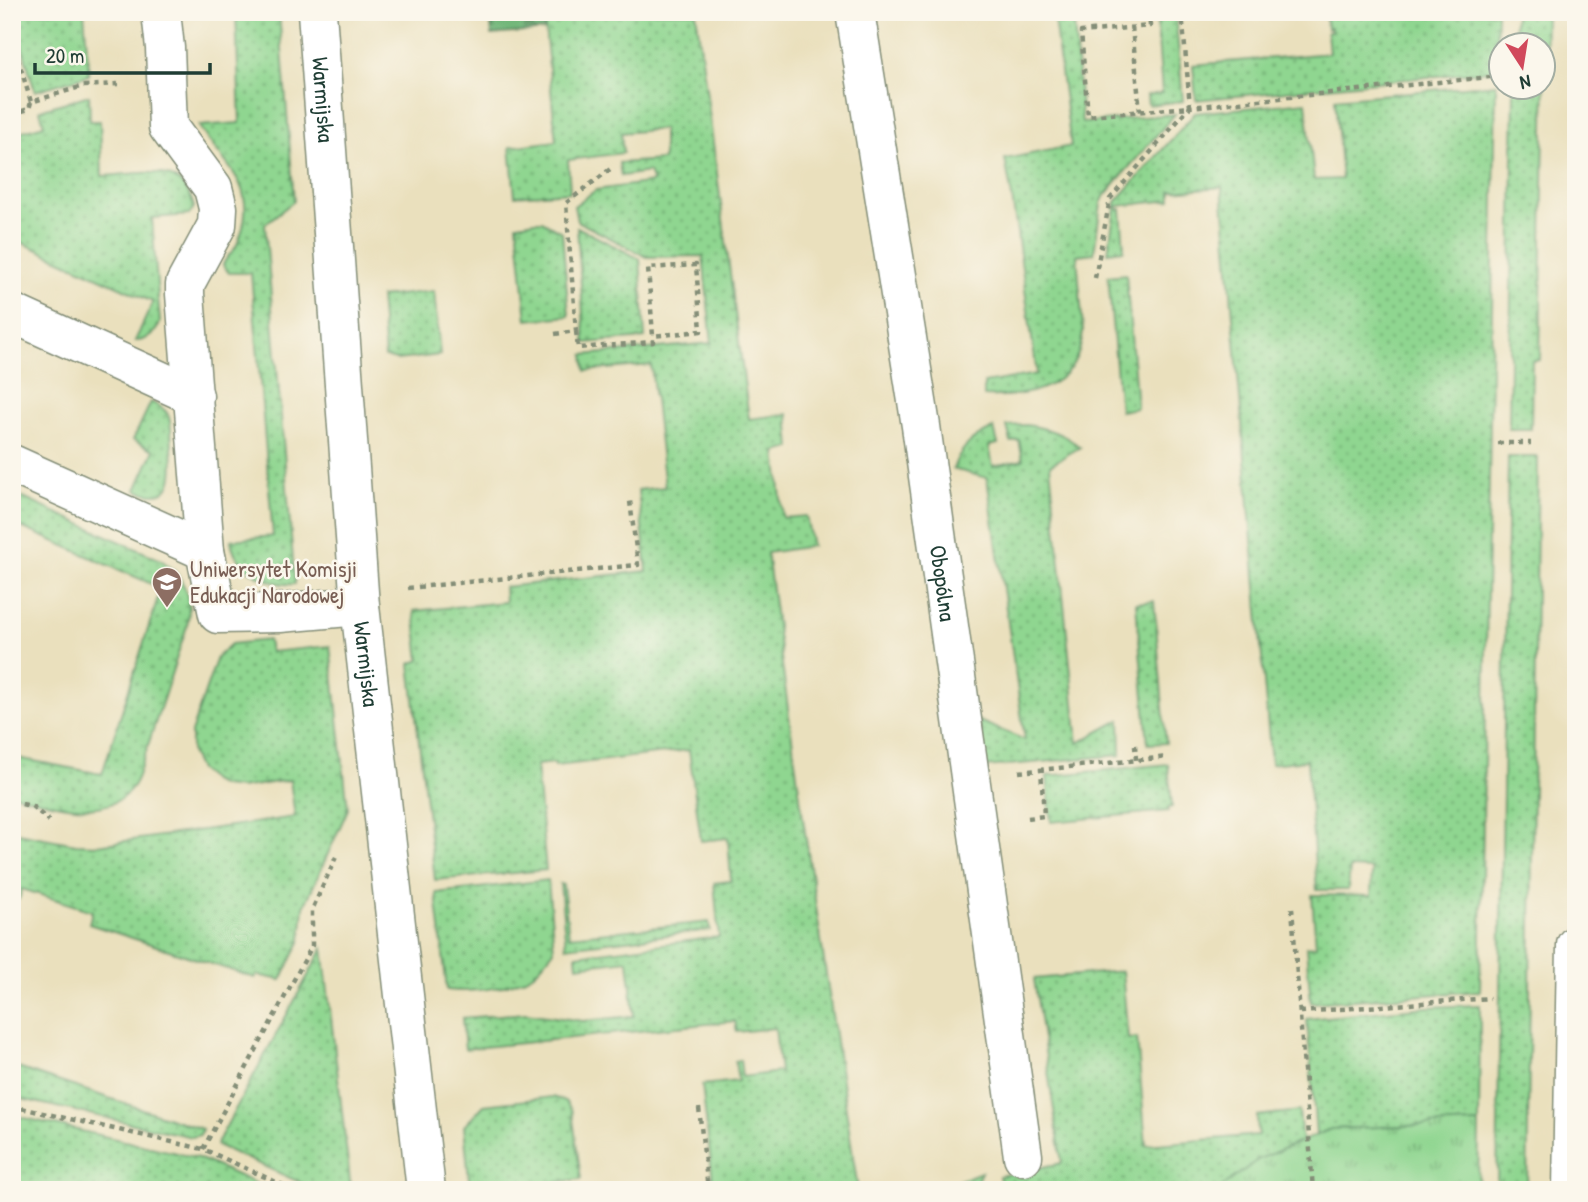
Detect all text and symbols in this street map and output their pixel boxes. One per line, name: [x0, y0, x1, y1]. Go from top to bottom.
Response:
scale bar: [35, 32, 210, 76]
north arrow: [1486, 32, 1556, 102]
text: 20 m: [46, 41, 84, 70]
street label: Warmijska: [305, 56, 342, 144]
text: N: [1518, 69, 1533, 96]
street label: Obopólna: [923, 543, 964, 623]
place label: Uniwersytet Komisji Edukacji Narodowej: [190, 553, 357, 610]
school or university icon: Uniwersytet Komisji Edukacji Narodowej: [150, 565, 184, 609]
street label: Warmijska: [347, 620, 387, 708]

